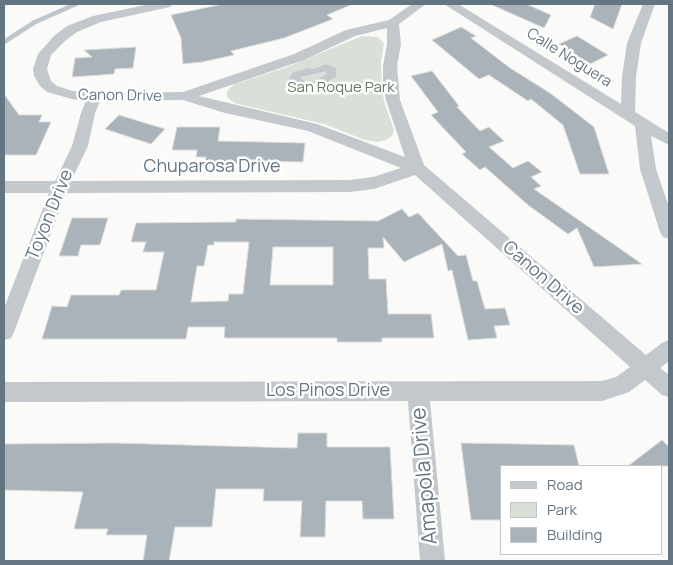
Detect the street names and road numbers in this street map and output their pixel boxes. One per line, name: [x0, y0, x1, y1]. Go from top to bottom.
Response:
street label: Calle Noguera: [523, 25, 615, 91]
street label: Canon Drive: [78, 86, 162, 106]
street label: Chuparosa Drive: [144, 156, 280, 178]
street label: Toyon Drive: [22, 167, 78, 263]
street label: Canon Drive: [498, 237, 588, 319]
street label: Los Pinos Drive: [266, 380, 390, 402]
street label: Amapola Drive: [406, 406, 444, 546]

